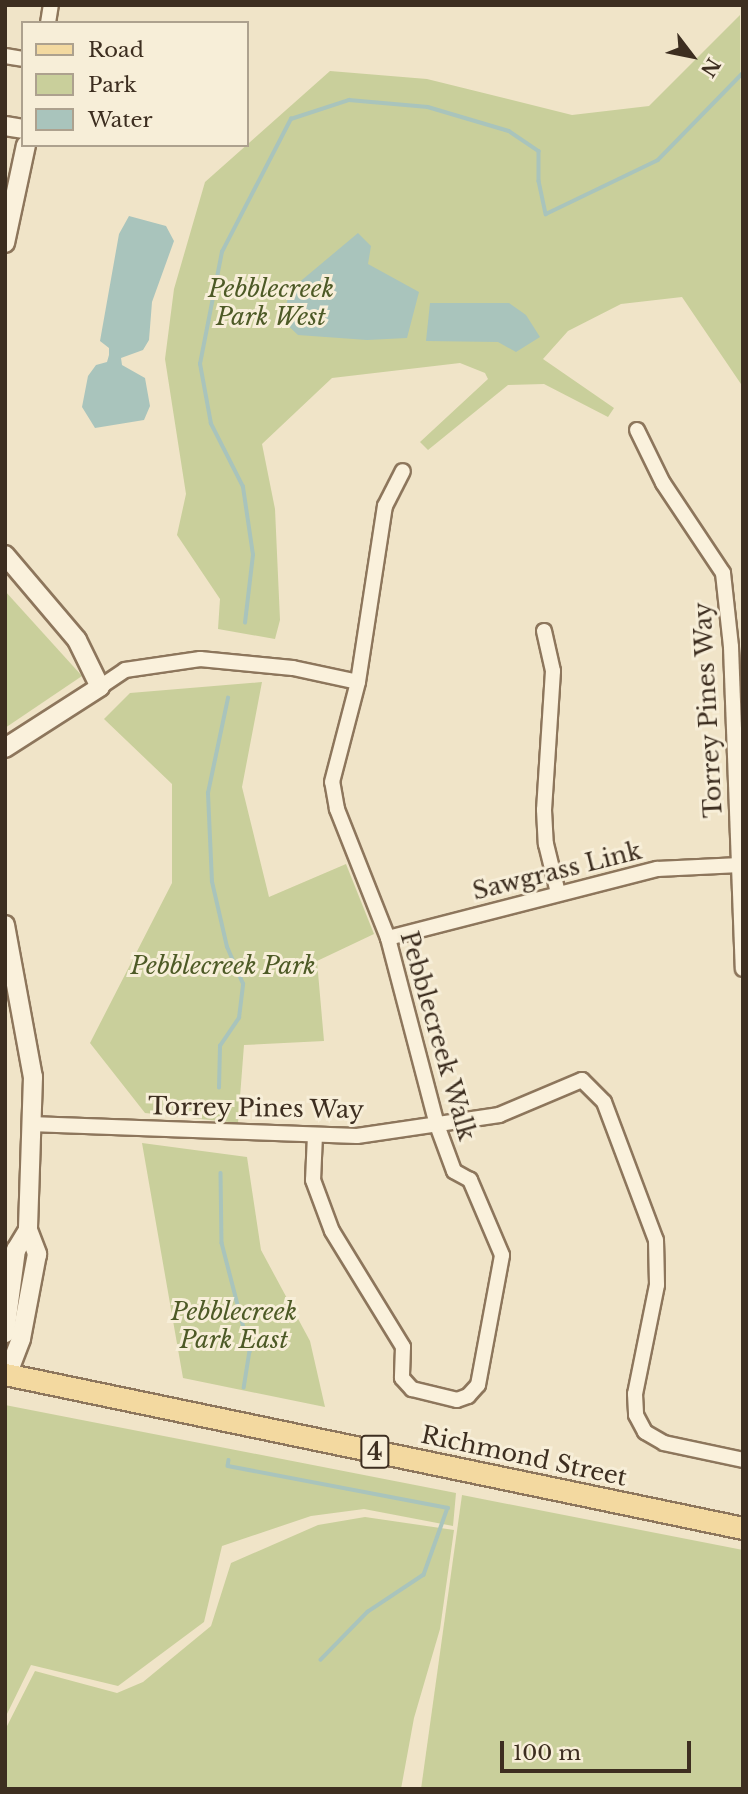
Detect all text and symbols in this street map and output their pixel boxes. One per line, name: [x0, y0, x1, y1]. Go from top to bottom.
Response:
legend: [21, 21, 248, 147]
north arrow: [657, 21, 727, 91]
text: Road: [88, 37, 144, 63]
text: N: [696, 54, 725, 81]
text: Park: [88, 72, 137, 98]
text: Water: [88, 107, 152, 133]
park label: Pebblecreek Park West: [208, 275, 334, 331]
street label: Torrey Pines Way: [688, 601, 728, 819]
street label: Sawgrass Link: [469, 836, 645, 906]
street label: Pebblecreek Walk: [394, 927, 482, 1145]
park label: Pebblecreek Park: [131, 952, 315, 980]
street label: Torrey Pines Way: [147, 1092, 365, 1124]
park label: Pebblecreek Park East: [171, 1298, 297, 1354]
street label: Richmond Street: [418, 1420, 630, 1492]
road number: 4: [359, 1432, 391, 1471]
scale bar: [503, 1728, 694, 1772]
text: 100 m: [513, 1740, 581, 1766]

